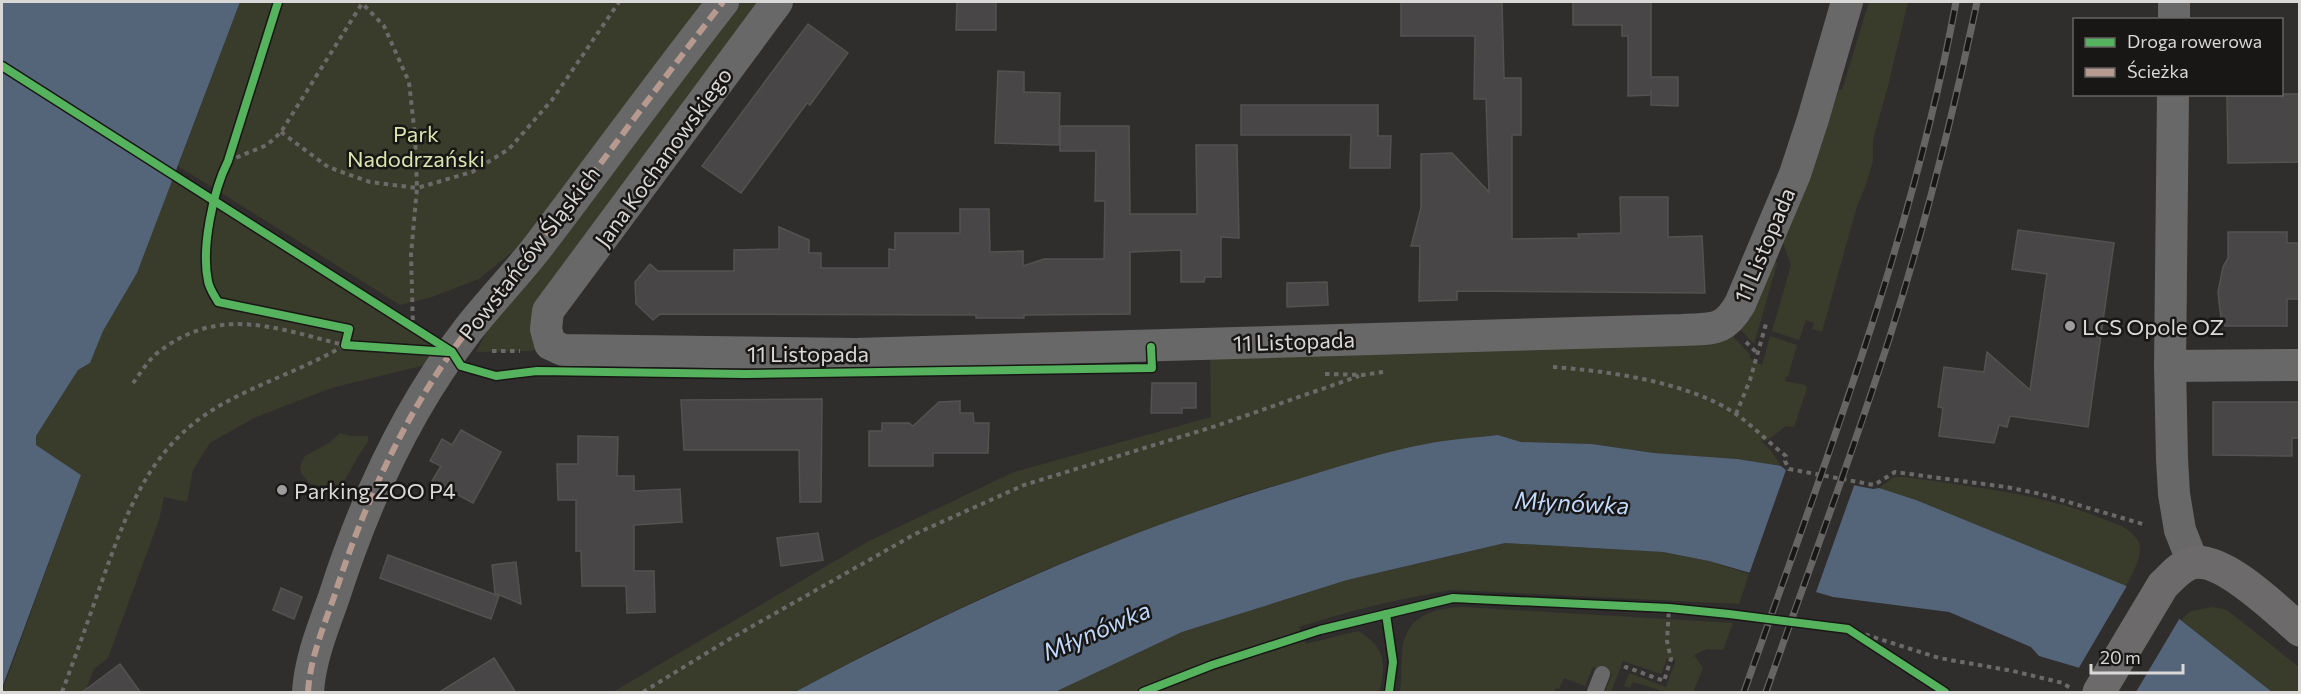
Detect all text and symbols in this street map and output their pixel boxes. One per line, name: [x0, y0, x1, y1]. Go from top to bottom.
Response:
legend: [2073, 18, 2283, 96]
text: Droga rowerowa: [2127, 30, 2262, 52]
text: Ścieżka: [2127, 60, 2189, 82]
street label: Jana Kochanowskiego: [589, 62, 737, 252]
park label: Park Nadodrzański: [347, 120, 485, 172]
street label: Powstańców Śląskich: [453, 161, 605, 345]
street label: 11 Listopada: [1728, 184, 1800, 306]
place label: LCS Opole OZ: [2082, 313, 2224, 340]
marker: LCS Opole OZ: [2063, 319, 2077, 333]
street label: 11 Listopada: [1233, 325, 1355, 357]
street label: 11 Listopada: [747, 340, 869, 367]
place label: Parking ZOO P4: [294, 477, 456, 504]
marker: Parking ZOO P4: [275, 483, 289, 497]
water label: Młynówka: [1514, 485, 1630, 519]
water label: Młynówka: [1038, 594, 1154, 666]
scale bar: [2091, 637, 2182, 675]
text: 20 m: [2100, 646, 2141, 668]

